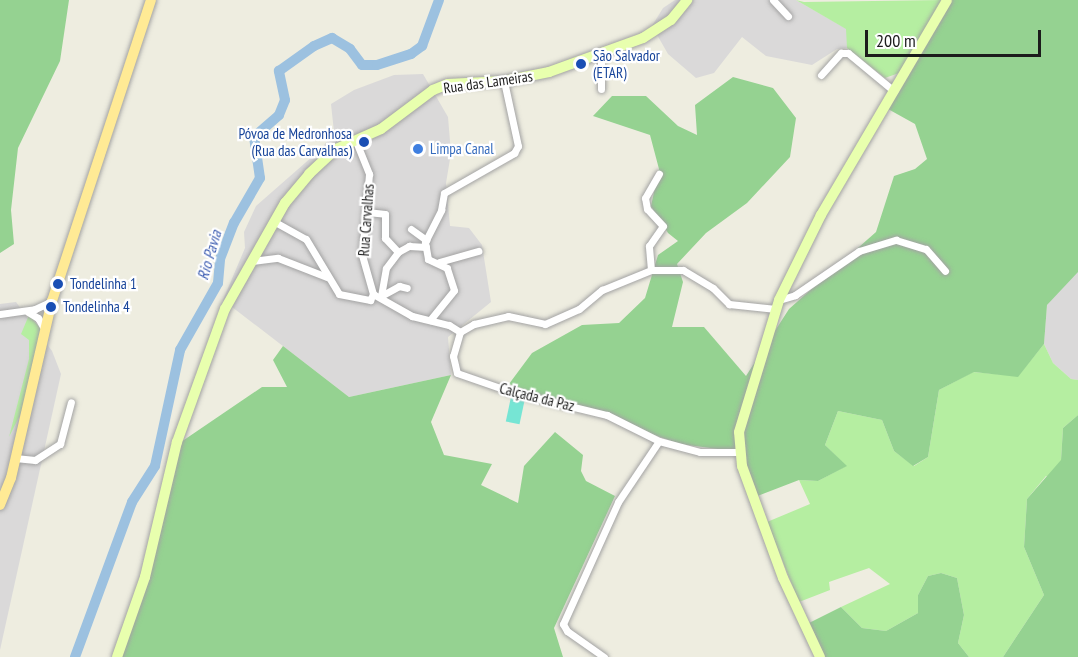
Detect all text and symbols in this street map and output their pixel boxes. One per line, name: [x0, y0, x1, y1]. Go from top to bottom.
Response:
scale bar: [868, 18, 1044, 56]
text: 200 m: [876, 29, 916, 52]
place label: São Salvador (ETAR): [593, 46, 660, 81]
marker: São Salvador (ETAR): [574, 57, 588, 71]
street label: Rua das Lameiras: [442, 67, 534, 97]
place label: Póvoa de Medronhosa (Rua das Carvalhas): [238, 124, 352, 159]
marker: Póvoa de Medronhosa (Rua das Carvalhas): [357, 135, 371, 149]
place label: Limpa Canal: [430, 140, 494, 158]
marker: Limpa Canal: [411, 142, 425, 156]
street label: Rua Carvalhas: [354, 183, 378, 257]
water label: Rio Pavia: [193, 228, 225, 282]
place label: Tondelinha 1: [70, 275, 137, 293]
marker: Tondelinha 1: [51, 277, 65, 291]
place label: Tondelinha 4: [63, 298, 130, 316]
marker: Tondelinha 4: [44, 300, 58, 314]
street label: Calçada da Paz: [498, 379, 576, 415]

